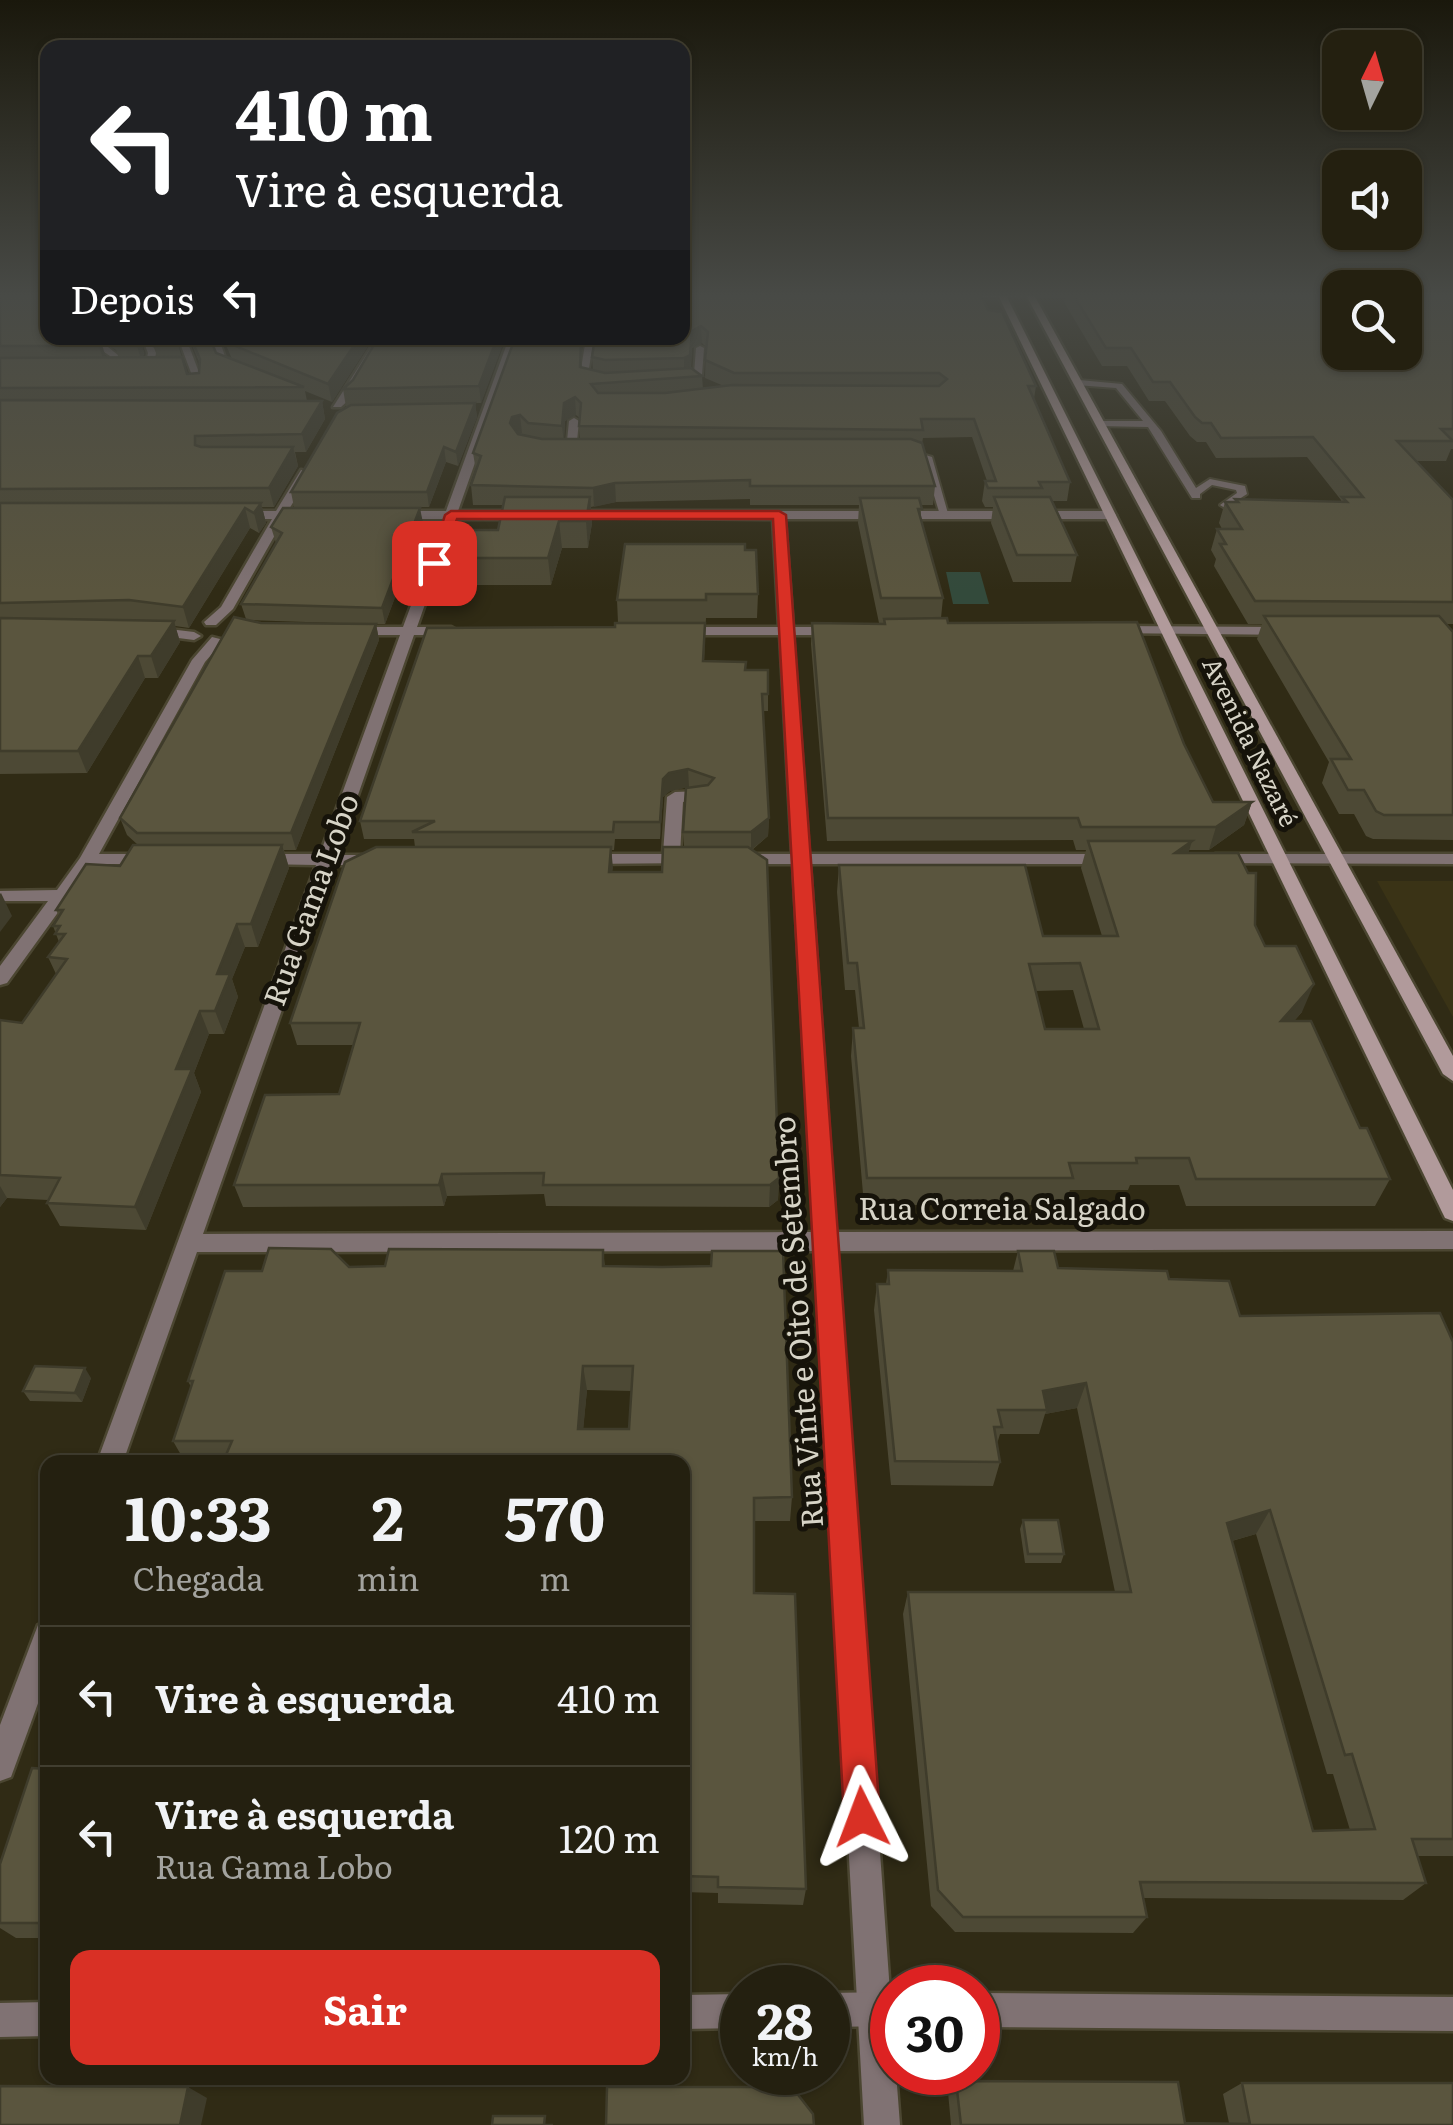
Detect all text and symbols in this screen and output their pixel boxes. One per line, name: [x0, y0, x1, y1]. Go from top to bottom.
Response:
north arrow: [1322, 30, 1422, 130]
map controls: [1322, 30, 1422, 370]
text: 410 m: [235, 59, 433, 163]
icon: left: [70, 80, 200, 210]
button: sound: [1322, 150, 1422, 250]
text: Vire à esquerda: [235, 154, 563, 221]
text: Depois: [70, 269, 194, 326]
icon: left: [214, 270, 269, 325]
button: search: [1322, 270, 1422, 370]
pin: [392, 521, 477, 606]
icon: arrive: [407, 536, 462, 591]
street label: Avenida Nazaré: [1194, 650, 1308, 832]
street label: Rua Gama Lobo: [250, 787, 368, 1011]
street label: Rua Vinte e Oito de Setembro: [760, 1115, 832, 1529]
street label: Rua Correia Salgado: [858, 1185, 1146, 1229]
text: 10:33: [125, 1470, 272, 1559]
text: 2: [372, 1470, 404, 1559]
text: 570: [504, 1470, 605, 1559]
text: Chegada: [133, 1553, 264, 1601]
text: min: [356, 1553, 419, 1601]
text: m: [539, 1553, 570, 1601]
text: Vire à esquerda: [155, 1668, 454, 1725]
text: 410 m: [557, 1668, 660, 1725]
icon: left: [70, 1669, 125, 1724]
position arrow: [810, 1765, 914, 1869]
text: Vire à esquerda: [155, 1784, 454, 1841]
text: 120 m: [559, 1808, 660, 1865]
icon: left: [70, 1809, 125, 1864]
text: Rua Gama Lobo: [155, 1841, 393, 1889]
button: Sair: [70, 1950, 660, 2065]
speed limit sign: 30: [870, 1965, 1000, 2095]
text: 28: [757, 1981, 813, 2055]
text: km/h: [752, 2037, 818, 2074]

